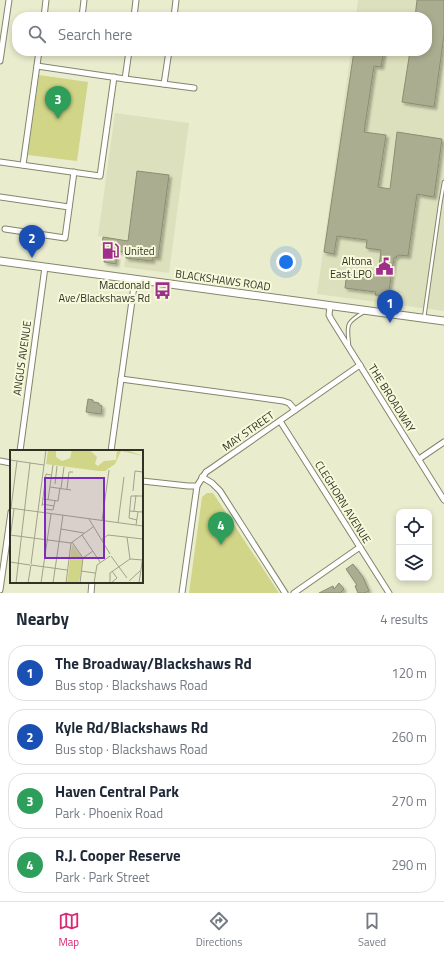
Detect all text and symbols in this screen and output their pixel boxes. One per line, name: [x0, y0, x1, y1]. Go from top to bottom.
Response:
search box: [12, 12, 432, 56]
icon: search: [26, 23, 48, 45]
text: Search here: [58, 23, 132, 46]
pin: 3: [45, 86, 71, 119]
pin: 2: [19, 225, 45, 258]
fuel station icon: United: [101, 241, 121, 261]
place label: United: [124, 243, 155, 259]
your location: [276, 252, 296, 272]
place label: Altona East LPO: [330, 253, 372, 282]
public building icon: Altona East LPO: [375, 257, 395, 277]
street label: BLACKSHAWS ROAD: [174, 265, 272, 295]
place label: Macdonald Ave/Blackshaws Rd: [59, 277, 150, 306]
bus stop icon: Macdonald Ave/Blackshaws Rd: [153, 281, 173, 301]
pin: 1: [377, 290, 403, 323]
street label: ANGUS AVENUE: [9, 319, 35, 397]
street label: THE BROADWAY: [365, 361, 419, 435]
street label: MAY STREET: [219, 407, 277, 455]
inset map: [10, 450, 143, 583]
street label: CLEGHORN AVENUE: [311, 458, 375, 546]
map controls: [396, 509, 432, 581]
button: locate: [396, 509, 432, 545]
pin: 4: [208, 512, 234, 545]
button: layers: [396, 545, 432, 581]
text: Nearby: [16, 606, 69, 632]
text: 4 results: [380, 609, 428, 629]
text: The Broadway/Blackshaws Rd: [55, 652, 252, 675]
text: 1: [26, 663, 34, 683]
text: 120 m: [391, 663, 427, 683]
text: Bus stop · Blackshaws Road: [55, 675, 208, 695]
text: Kyle Rd/Blackshaws Rd: [55, 716, 208, 739]
text: 2: [26, 727, 34, 747]
text: 260 m: [391, 727, 427, 747]
text: Bus stop · Blackshaws Road: [55, 739, 208, 759]
text: Haven Central Park: [55, 780, 179, 803]
text: 3: [26, 791, 34, 811]
text: 270 m: [391, 791, 427, 811]
text: Park · Phoenix Road: [55, 803, 163, 823]
text: R.J. Cooper Reserve: [55, 844, 181, 867]
text: 4: [26, 855, 34, 875]
text: 290 m: [391, 855, 427, 875]
text: Park · Park Street: [55, 867, 150, 887]
tab: Map: [58, 910, 80, 950]
tab: Directions: [196, 910, 242, 950]
tab: Saved: [358, 910, 386, 950]

